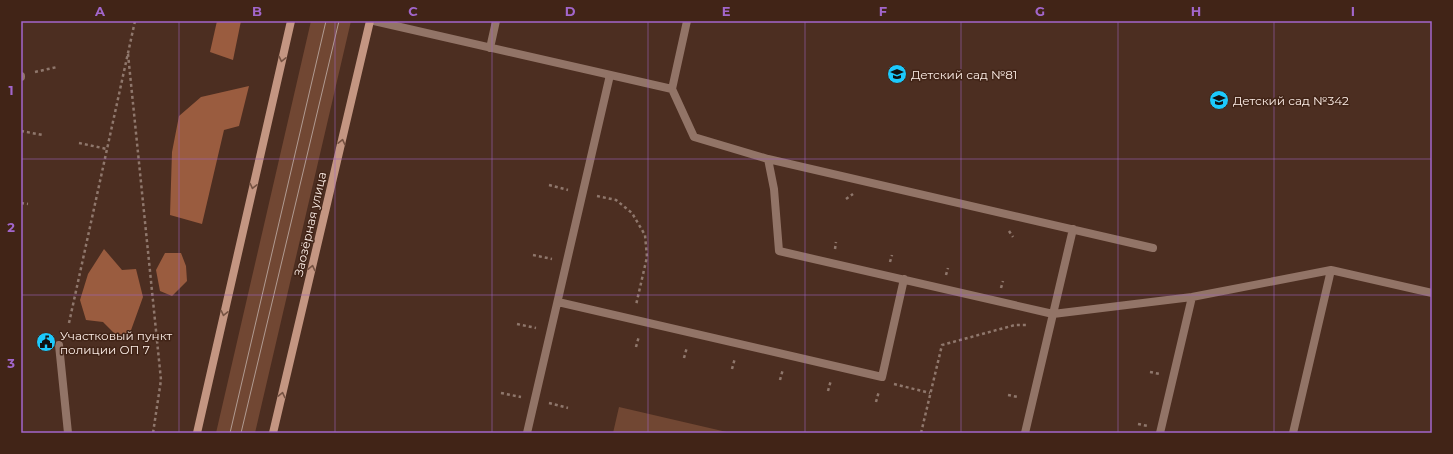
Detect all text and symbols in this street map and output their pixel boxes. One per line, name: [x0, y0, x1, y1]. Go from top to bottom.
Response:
text: A: [94, 3, 106, 19]
text: B: [252, 3, 262, 19]
text: C: [408, 3, 418, 19]
text: D: [565, 3, 576, 19]
text: E: [722, 3, 731, 19]
text: F: [879, 3, 887, 19]
text: G: [1035, 3, 1045, 19]
text: H: [1191, 3, 1201, 19]
text: I: [1351, 3, 1355, 19]
one-way arrow: [279, 56, 287, 62]
school or university icon: Детский сад №81: [886, 63, 908, 85]
place label: Детский сад №81: [911, 67, 1017, 82]
text: 1: [8, 82, 14, 98]
school or university icon: Детский сад №342: [1208, 89, 1230, 111]
place label: Детский сад №342: [1233, 93, 1349, 108]
one-way arrow: [337, 139, 345, 145]
street label: Заозёрная улица: [291, 170, 329, 278]
one-way arrow: [250, 183, 258, 189]
text: 2: [7, 219, 15, 235]
one-way arrow: [307, 265, 316, 272]
one-way arrow: [221, 309, 229, 316]
place label: Участковый пункт полиции ОП 7: [60, 328, 173, 357]
public building icon: Участковый пункт полиции ОП 7: [35, 331, 57, 353]
text: 3: [6, 355, 15, 371]
one-way arrow: [278, 392, 286, 398]

